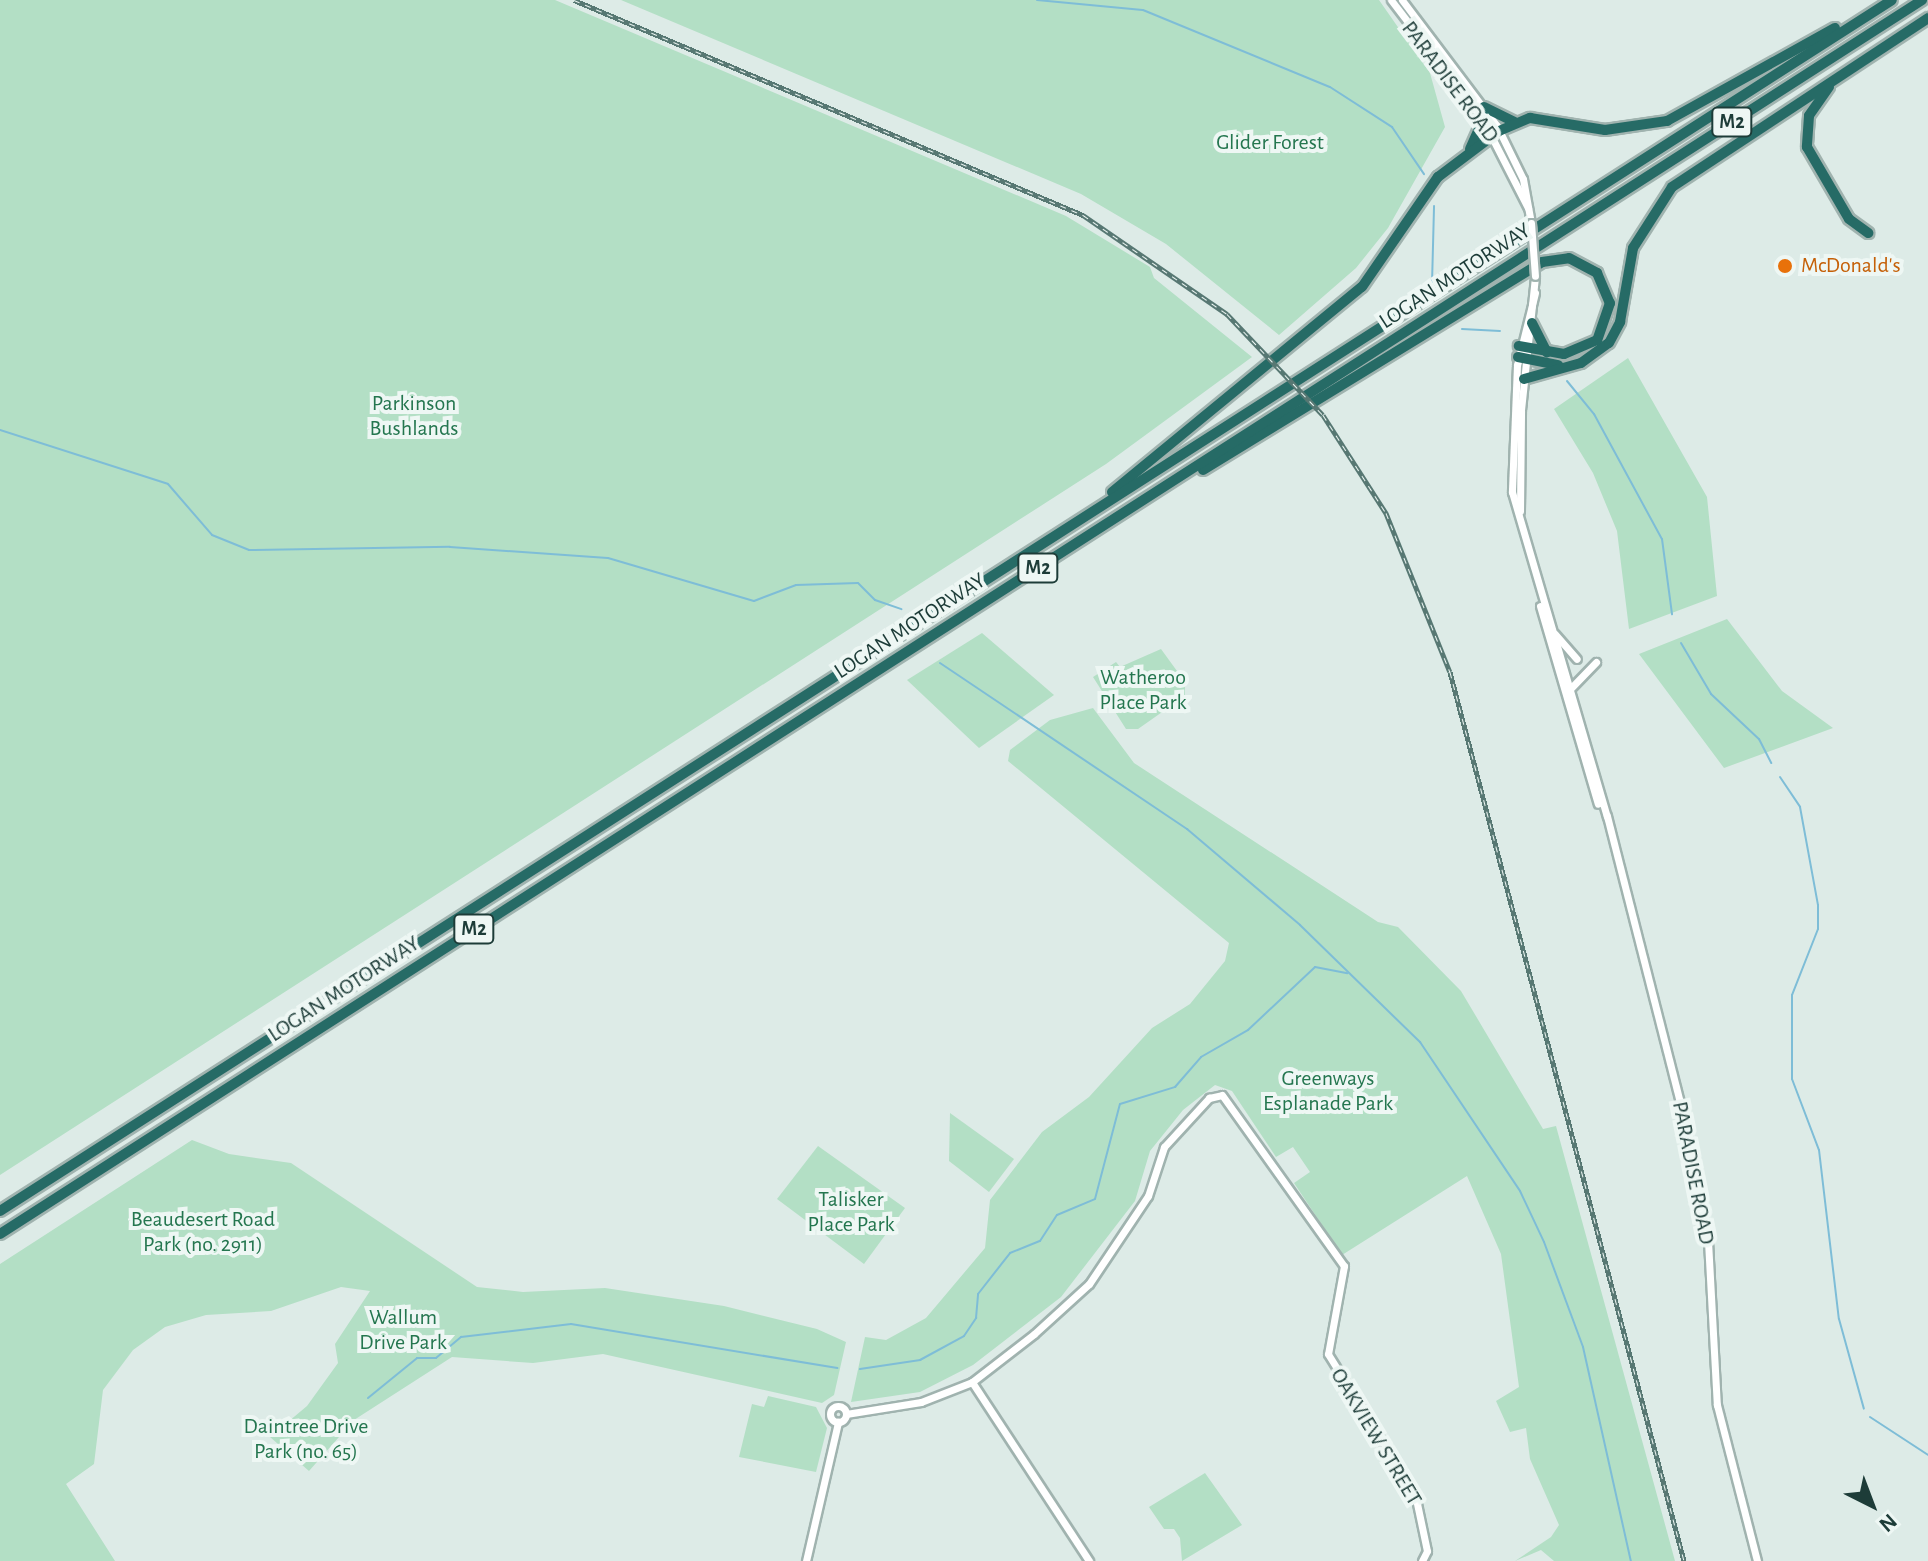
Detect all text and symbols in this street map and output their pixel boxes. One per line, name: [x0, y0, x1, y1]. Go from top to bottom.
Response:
street label: PARADISE ROAD: [1396, 16, 1504, 148]
road number: M2: [1710, 106, 1754, 138]
park label: Glider Forest: [1216, 130, 1324, 156]
street label: LOGAN MOTORWAY: [1374, 217, 1536, 335]
place label: McDonald's: [1801, 253, 1901, 279]
marker: McDonald's: [1776, 257, 1794, 275]
park label: Parkinson Bushlands: [370, 390, 458, 442]
road number: M2: [1016, 552, 1060, 584]
street label: LOGAN MOTORWAY: [829, 567, 991, 685]
park label: Watheroo Place Park: [1099, 664, 1187, 716]
road number: M2: [452, 913, 496, 945]
street label: LOGAN MOTORWAY: [263, 930, 425, 1048]
park label: Greenways Esplanade Park: [1263, 1065, 1393, 1116]
street label: PARADISE ROAD: [1666, 1099, 1720, 1247]
park label: Talisker Place Park: [807, 1186, 895, 1238]
park label: Beaudesert Road Park (no. 2911): [131, 1206, 275, 1258]
park label: Wallum Drive Park: [359, 1304, 447, 1356]
street label: OAKVIEW STREET: [1325, 1364, 1427, 1510]
park label: Daintree Drive Park (no. 65): [244, 1413, 368, 1464]
north arrow: [1832, 1465, 1912, 1545]
text: N: [1875, 1510, 1901, 1536]

